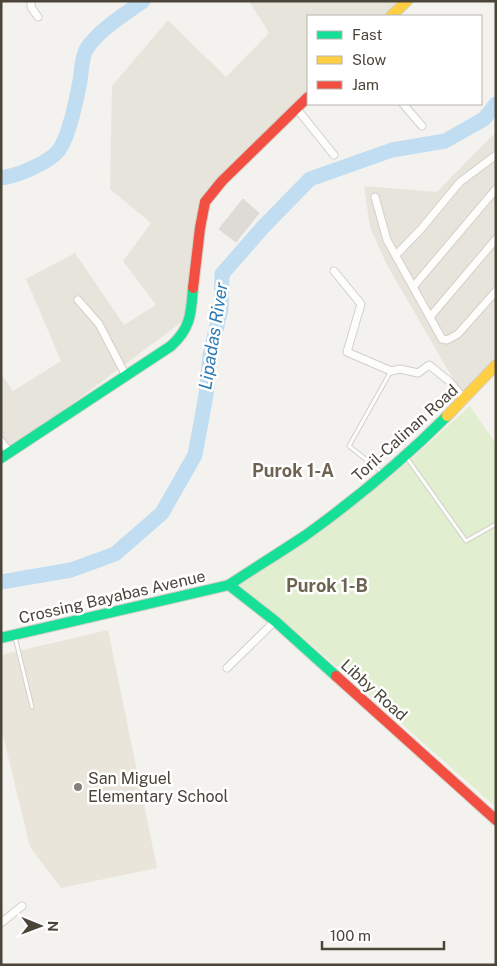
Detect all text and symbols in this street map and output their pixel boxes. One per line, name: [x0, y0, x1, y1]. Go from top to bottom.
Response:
legend: [307, 15, 482, 105]
text: Fast: [352, 26, 382, 43]
text: Slow: [352, 51, 387, 68]
text: Jam: [352, 76, 379, 93]
water label: Lipadas River: [194, 281, 232, 391]
street label: Toril-Calinan Road: [348, 380, 462, 486]
district label: Purok 1-A: [252, 460, 334, 481]
street label: Crossing Bayabas Avenue: [17, 566, 207, 628]
district label: Purok 1-B: [286, 575, 368, 596]
street label: Libby Road: [337, 655, 411, 725]
place label: San Miguel Elementary School: [88, 769, 229, 806]
marker: San Miguel Elementary School: [72, 781, 84, 793]
north arrow: [15, 901, 65, 951]
scale bar: [322, 918, 444, 950]
text: N: [45, 921, 61, 932]
text: 100 m: [330, 927, 371, 944]

